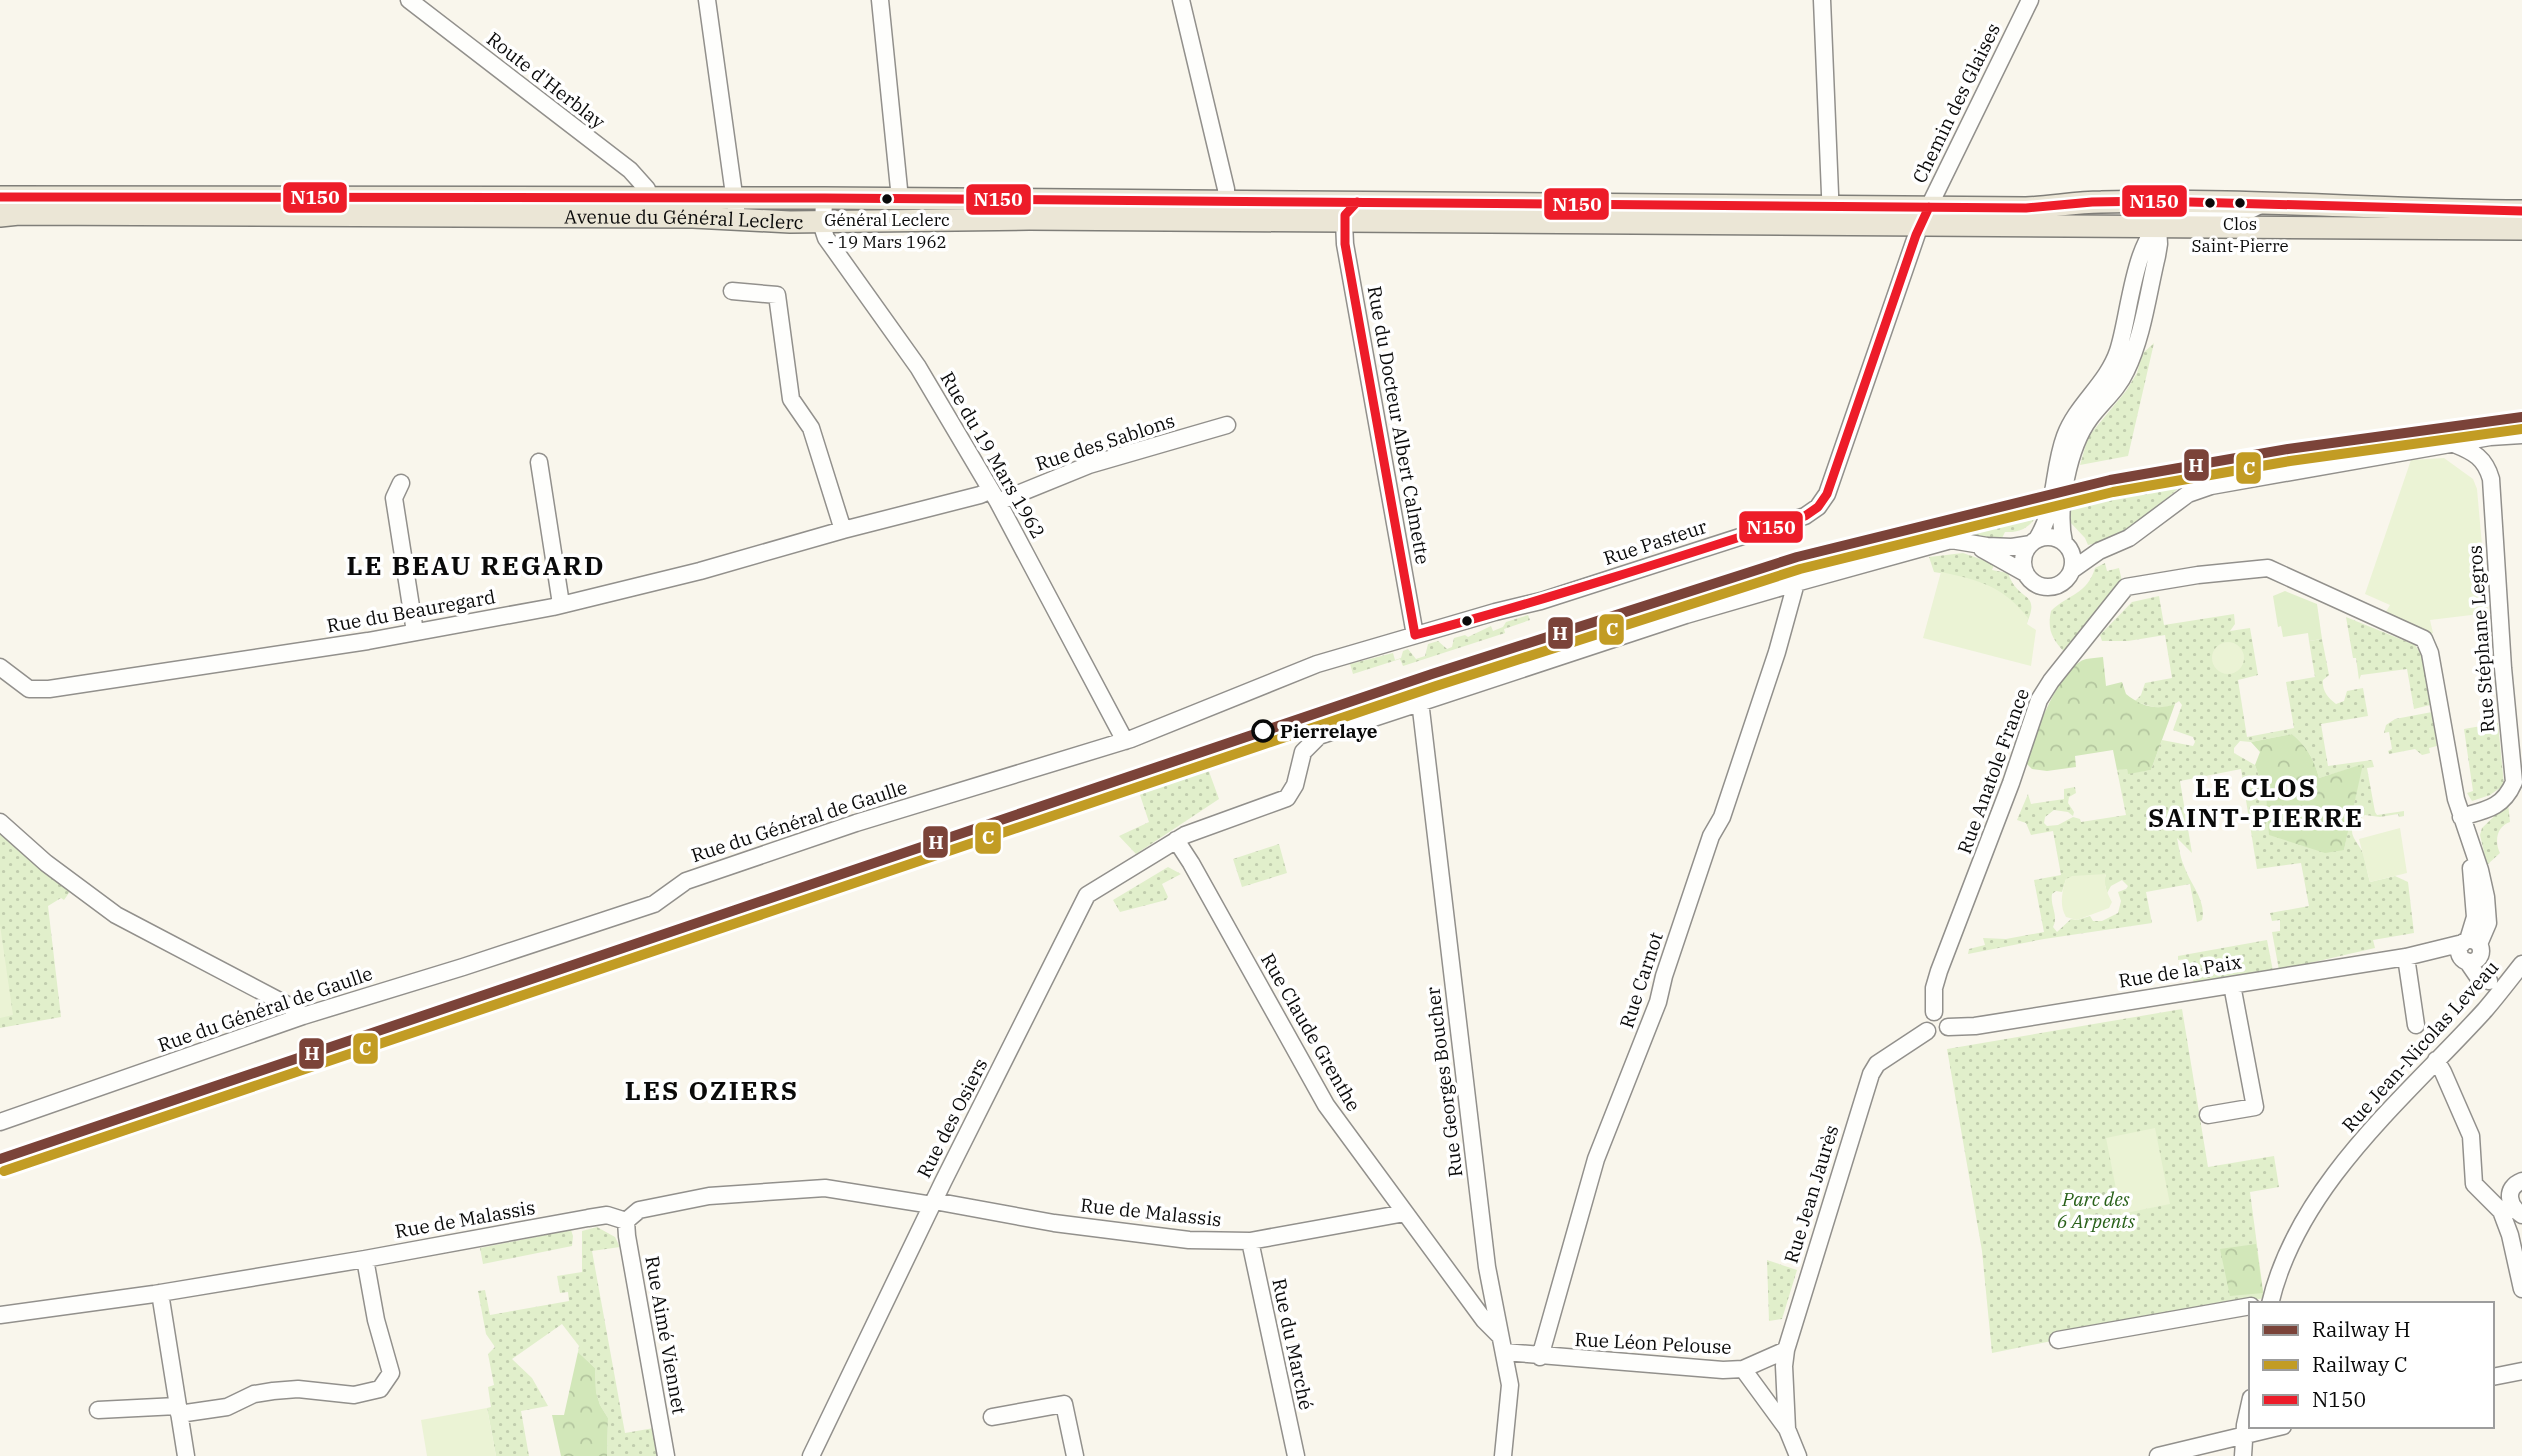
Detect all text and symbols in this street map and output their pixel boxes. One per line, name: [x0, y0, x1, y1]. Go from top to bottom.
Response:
street label: Chemin des Glaises: [1907, 19, 2005, 187]
street label: Route d'Herblay: [482, 26, 611, 134]
line badge: N150: [282, 181, 348, 214]
line badge: N150: [965, 183, 1032, 216]
line badge: N150: [2121, 184, 2188, 218]
text: N150: [290, 185, 340, 209]
text: N150: [973, 187, 1023, 211]
line badge: N150: [1543, 187, 1610, 221]
text: N150: [2129, 189, 2179, 213]
marker: Général Leclerc - 19 Mars 1962: [880, 192, 894, 206]
text: N150: [1552, 192, 1602, 216]
unlabelled marker: [2203, 196, 2217, 210]
marker: Clos Saint-Pierre: [2233, 196, 2247, 210]
street label: Avenue du Général Leclerc: [564, 204, 804, 234]
place label: Général Leclerc - 19 Mars 1962: [824, 209, 950, 253]
place label: Clos Saint-Pierre: [2191, 213, 2289, 257]
street label: Rue du Docteur Albert Calmette: [1363, 284, 1435, 566]
street label: Rue du 19 Mars 1962: [935, 367, 1051, 543]
street label: Rue des Sablons: [1032, 408, 1178, 476]
line badge: H: [2183, 448, 2210, 482]
line badge: C: [2235, 451, 2262, 485]
text: H: [2188, 453, 2204, 477]
text: C: [2243, 456, 2255, 480]
line badge: N150: [1738, 510, 1804, 544]
street label: Rue Pasteur: [1600, 514, 1710, 570]
text: N150: [1746, 515, 1796, 539]
street label: Rue Stéphane Legros: [2462, 544, 2500, 734]
district label: LE BEAU REGARD: [346, 548, 606, 582]
street label: Rue du Beauregard: [325, 584, 497, 638]
line badge: C: [1598, 613, 1625, 646]
unlabelled marker: [1460, 614, 1474, 628]
line badge: H: [1547, 616, 1574, 650]
text: C: [1606, 617, 1618, 641]
text: H: [1552, 621, 1568, 645]
street label: Rue Anatole France: [1952, 685, 2034, 857]
place label: Pierrelaye: [1280, 719, 1378, 743]
marker: Pierrelaye: [1252, 720, 1274, 742]
district label: LE CLOS SAINT-PIERRE: [2148, 770, 2364, 834]
street label: Rue du Général de Gaulle: [688, 775, 910, 867]
line badge: C: [974, 821, 1002, 855]
line badge: H: [922, 825, 949, 859]
text: C: [982, 825, 994, 849]
text: H: [928, 830, 944, 854]
street label: Rue Carnot: [1614, 929, 1668, 1031]
street label: Rue Claude Grenthe: [1256, 949, 1366, 1115]
street label: Rue de la Paix: [2117, 949, 2244, 993]
street label: Rue Jean-Nicolas Leveau: [2337, 955, 2504, 1137]
street label: Rue du Général de Gaulle: [154, 961, 376, 1057]
street label: Rue Georges Boucher: [1420, 985, 1468, 1179]
line badge: C: [352, 1032, 379, 1065]
text: C: [359, 1036, 371, 1060]
line badge: H: [298, 1037, 325, 1070]
text: H: [304, 1041, 320, 1065]
street label: Rue des Osiers: [912, 1054, 992, 1182]
district label: LES OZIERS: [625, 1073, 799, 1107]
street label: Rue Jean Jaurès: [1779, 1122, 1843, 1266]
park label: Parc des 6 Arpents: [2057, 1187, 2135, 1233]
street label: Rue de Malassis: [1079, 1193, 1223, 1231]
street label: Rue de Malassis: [393, 1195, 537, 1243]
street label: Rue Aimé Viennet: [640, 1254, 692, 1416]
street label: Rue du Marché: [1267, 1276, 1319, 1412]
legend: [2249, 1302, 2494, 1428]
text: Railway H: [2312, 1315, 2411, 1343]
street label: Rue Léon Pelouse: [1574, 1327, 1732, 1359]
text: Railway C: [2312, 1350, 2408, 1378]
text: N150: [2312, 1385, 2366, 1413]

